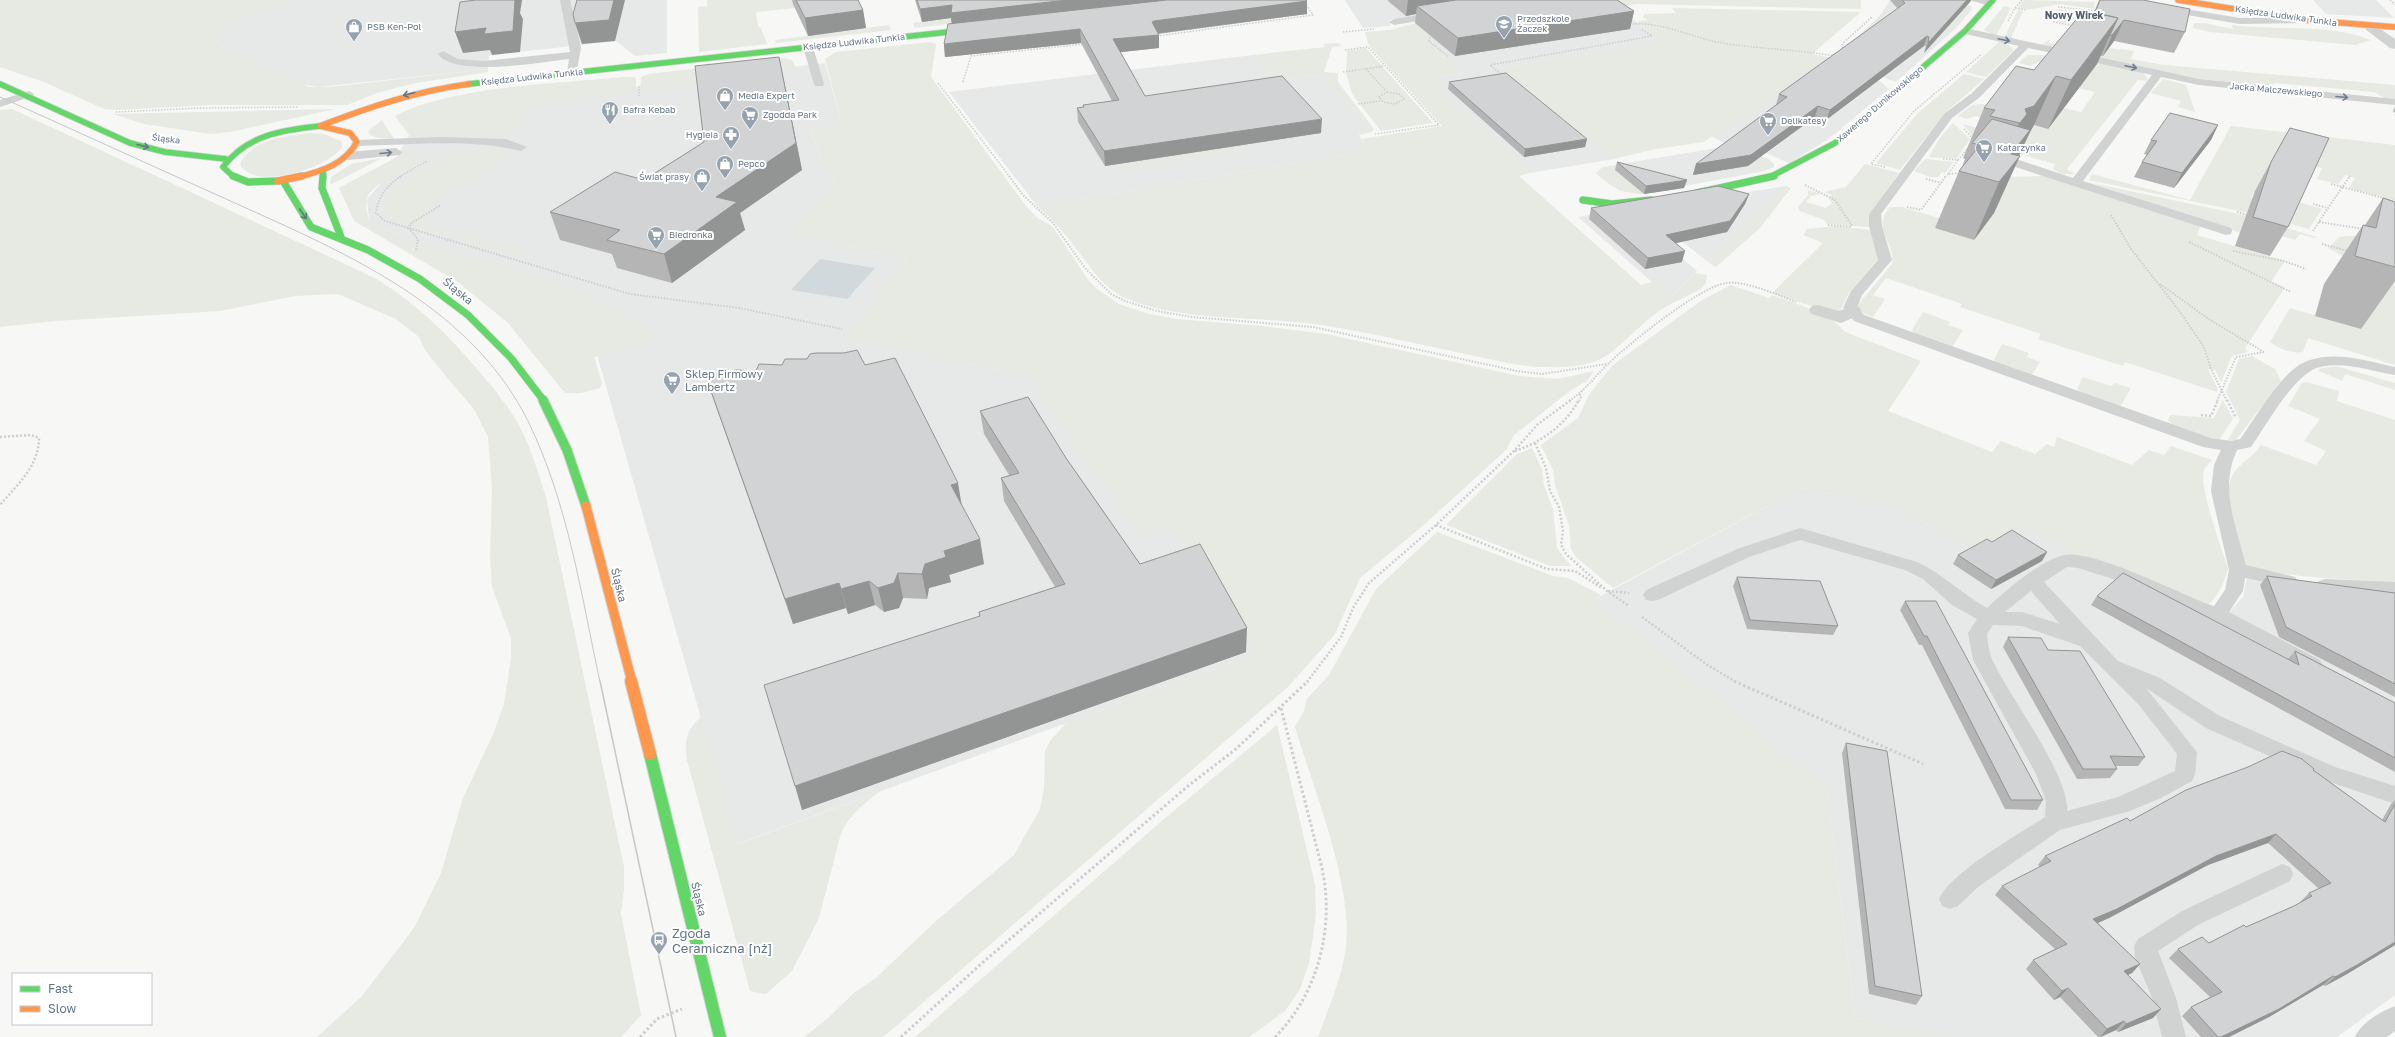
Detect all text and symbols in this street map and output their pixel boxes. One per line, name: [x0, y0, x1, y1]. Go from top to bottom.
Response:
street label: Księdza Ludwika Tunkla: [2234, 3, 2338, 28]
district label: Nowy Wirek: [2045, 9, 2104, 21]
place label: Przedszkole Żaczek: [1517, 13, 1570, 34]
school or university icon: Przedszkole Żaczek: [1494, 14, 1514, 39]
shop icon: PSB Ken-Pol: [344, 17, 364, 42]
place label: PSB Ken-Pol: [367, 21, 421, 32]
street label: Księdza Ludwika Tunkla: [802, 31, 906, 52]
one-way arrow: [1997, 36, 2010, 44]
street label: Xawerego Dunikowskiego: [1834, 63, 1925, 144]
one-way arrow: [2124, 63, 2137, 71]
street label: Księdza Ludwika Tunkla: [480, 66, 584, 87]
street label: Jacka Malczewskiego: [2229, 80, 2323, 99]
shop icon: Media Expert: [715, 86, 735, 111]
place label: Media Expert: [738, 90, 795, 101]
one-way arrow: [403, 91, 416, 99]
one-way arrow: [2335, 93, 2348, 100]
restaurant icon: Bafra Kebab: [600, 100, 620, 125]
place label: Bafra Kebab: [623, 104, 676, 115]
supermarket icon: Zgodda Park: [740, 105, 760, 130]
place label: Zgodda Park: [763, 109, 817, 120]
supermarket icon: Delikatesy: [1758, 111, 1778, 136]
place label: Delikatesy: [1781, 115, 1826, 126]
pharmacy icon: Hygieia: [721, 125, 741, 150]
place label: Hygieia: [686, 129, 718, 140]
street label: Śląska: [151, 131, 181, 146]
supermarket icon: Katarzynka: [1974, 138, 1994, 163]
place label: Katarzynka: [1997, 142, 2046, 153]
one-way arrow: [136, 143, 149, 151]
one-way arrow: [379, 149, 392, 156]
shop icon: Pepco: [715, 154, 735, 179]
place label: Pepco: [738, 158, 765, 169]
shop icon: Świat prasy: [692, 167, 712, 192]
place label: Świat prasy: [639, 171, 689, 182]
one-way arrow: [299, 208, 307, 219]
supermarket icon: Biedronka: [646, 225, 666, 250]
place label: Biedronka: [669, 229, 713, 240]
street label: Śląska: [441, 275, 476, 307]
place label: Sklep Firmowy Lambertz: [685, 367, 763, 393]
supermarket icon: Sklep Firmowy Lambertz: [662, 370, 682, 395]
street label: Śląska: [609, 566, 630, 603]
street label: Śląska: [689, 880, 710, 917]
place label: Zgoda Ceramiczna [nż]: [672, 925, 772, 956]
bus stop icon: Zgoda Ceramiczna [nż]: [649, 930, 669, 955]
legend: [12, 973, 152, 1025]
text: Fast: [48, 981, 73, 996]
text: Slow: [48, 1001, 76, 1016]

